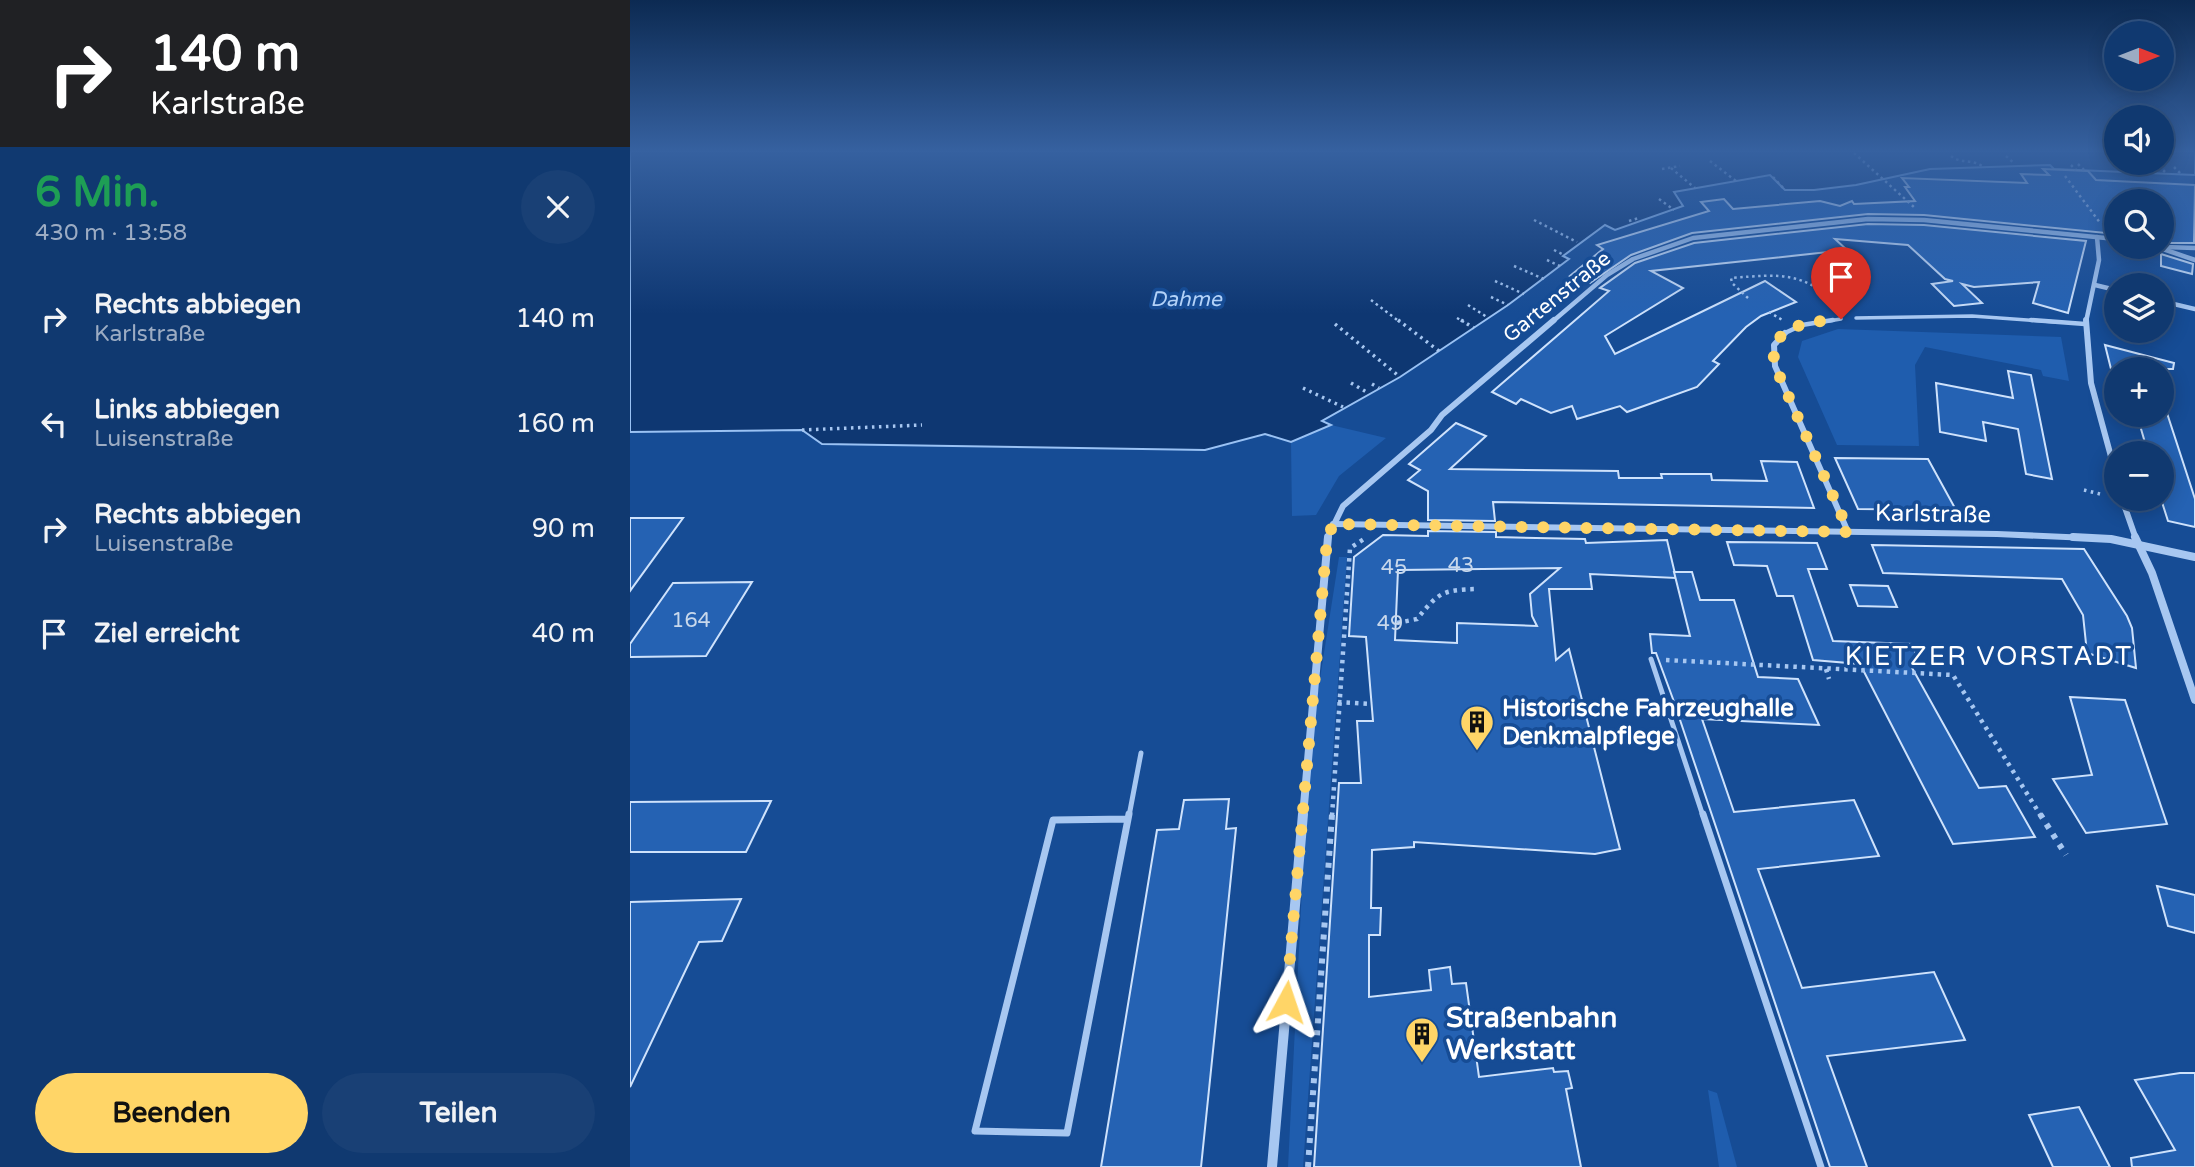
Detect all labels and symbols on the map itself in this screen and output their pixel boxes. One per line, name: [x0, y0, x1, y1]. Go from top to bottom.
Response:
north arrow: [2104, 21, 2174, 91]
street label: Gartenstraße: [1498, 246, 1616, 348]
pin: [1811, 247, 1871, 319]
water label: Dahme: [1150, 287, 1223, 312]
street label: Karlstraße: [1875, 498, 1991, 530]
house number: 43: [1448, 553, 1474, 578]
house number: 45: [1381, 555, 1407, 580]
house number: 164: [671, 608, 711, 633]
house number: 49: [1377, 611, 1403, 636]
district label: KIETZER VORSTADT: [1845, 641, 2133, 672]
place label: Historische Fahrzeughalle Denkmalpflege: [1502, 694, 1794, 751]
building icon: Historische Fahrzeughalle Denkmalpflege: [1458, 703, 1496, 752]
position arrow: [1249, 965, 1323, 1039]
place label: Straßenbahn Werkstatt: [1446, 1001, 1617, 1067]
building icon: Straßenbahn Werkstatt: [1403, 1015, 1441, 1064]

